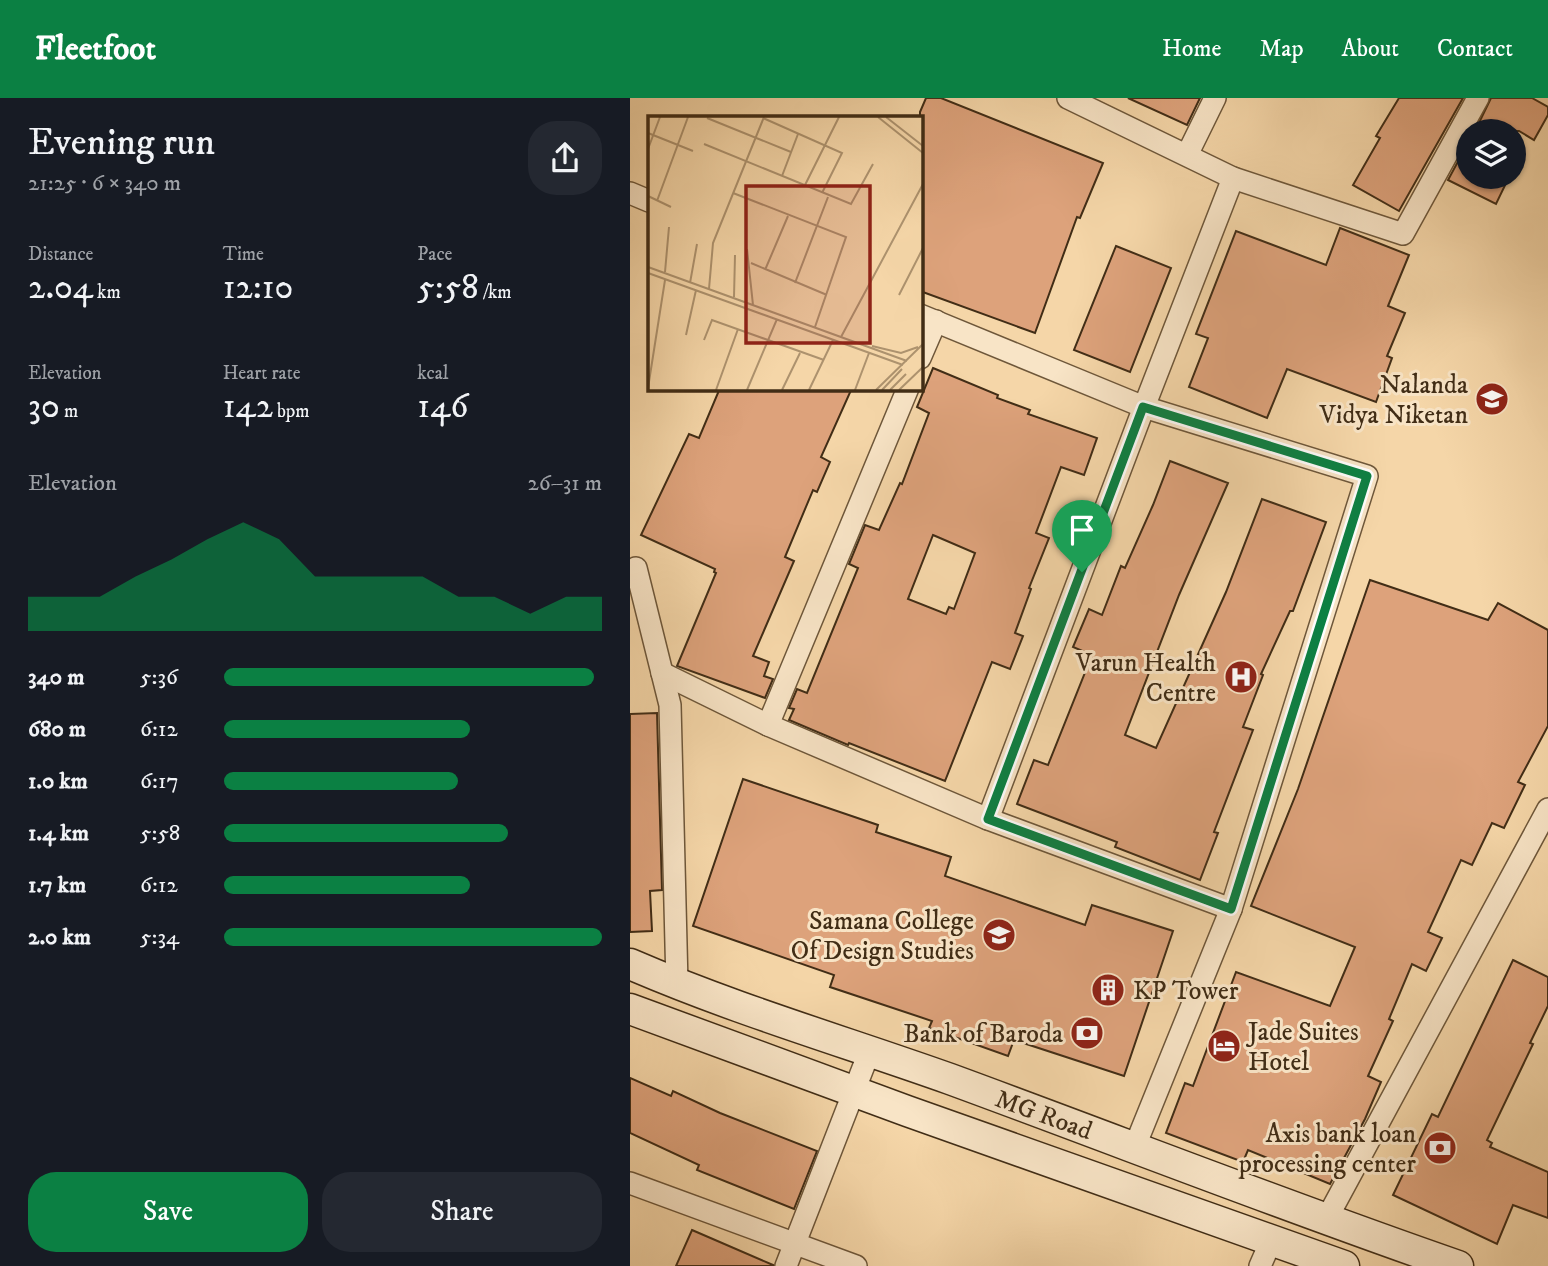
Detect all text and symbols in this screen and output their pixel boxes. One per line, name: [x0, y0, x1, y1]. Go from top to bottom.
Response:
text: Fleetfoot: [35, 29, 156, 70]
text: Home: [1162, 34, 1221, 64]
text: Map: [1259, 34, 1304, 64]
text: About: [1342, 34, 1399, 64]
text: Contact: [1437, 34, 1513, 64]
inset map: [648, 116, 922, 390]
text: Evening run: [28, 119, 215, 167]
map controls: [1456, 119, 1526, 189]
button: layers: [1456, 119, 1526, 189]
button: share: [528, 121, 602, 195]
text: 21:25 · 6 × 340 m: [28, 169, 181, 198]
text: Distance: [28, 243, 93, 266]
text: Time: [223, 243, 264, 266]
text: Pace: [417, 243, 452, 266]
text: 2.04: [28, 266, 93, 310]
text: 12:10: [223, 266, 293, 310]
text: 5:58: [417, 266, 479, 310]
text: km: [93, 281, 121, 304]
text: /km: [479, 281, 512, 304]
text: Elevation: [28, 362, 102, 385]
text: Heart rate: [223, 362, 301, 385]
text: kcal: [417, 362, 449, 385]
place label: Nalanda Vidya Niketan: [1319, 369, 1468, 432]
school or university icon: Nalanda Vidya Niketan: [1473, 380, 1511, 418]
text: 30: [28, 385, 60, 429]
text: 142: [223, 385, 273, 429]
text: 146: [417, 385, 469, 429]
text: m: [60, 400, 78, 423]
text: bpm: [273, 400, 310, 423]
text: Elevation: [28, 469, 117, 498]
text: 26–31 m: [527, 469, 602, 498]
pin: [1052, 500, 1112, 572]
icon: arrive: [1063, 511, 1101, 549]
place label: Varun Health Centre: [1075, 647, 1216, 710]
hospital icon: Varun Health Centre: [1222, 658, 1260, 696]
text: 340 m: [28, 663, 84, 692]
text: 5:36: [140, 663, 178, 692]
text: 680 m: [28, 715, 86, 744]
text: 6:12: [140, 715, 178, 744]
text: 1.0 km: [28, 767, 88, 796]
text: 6:17: [140, 767, 179, 796]
text: 1.4 km: [28, 819, 89, 848]
text: 5:58: [140, 819, 180, 848]
text: 1.7 km: [28, 871, 86, 900]
text: 6:12: [140, 871, 178, 900]
place label: Samana College Of Design Studies: [791, 905, 974, 968]
school or university icon: Samana College Of Design Studies: [980, 916, 1018, 954]
text: 2.0 km: [28, 923, 91, 952]
text: 5:34: [140, 923, 179, 952]
building icon: KP Tower: [1089, 971, 1127, 1009]
place label: KP Tower: [1133, 975, 1239, 1008]
bank icon: Bank of Baroda: [1068, 1014, 1106, 1052]
place label: Jade Suites Hotel: [1246, 1016, 1359, 1079]
place label: Bank of Baroda: [903, 1018, 1063, 1051]
hotel icon: Jade Suites Hotel: [1205, 1027, 1243, 1065]
street label: MG Road: [990, 1083, 1097, 1148]
place label: Axis bank loan processing center: [1238, 1118, 1416, 1181]
bank icon: Axis bank loan processing center: [1421, 1129, 1459, 1167]
button: Save: [28, 1172, 308, 1252]
button: Share: [322, 1172, 602, 1252]

